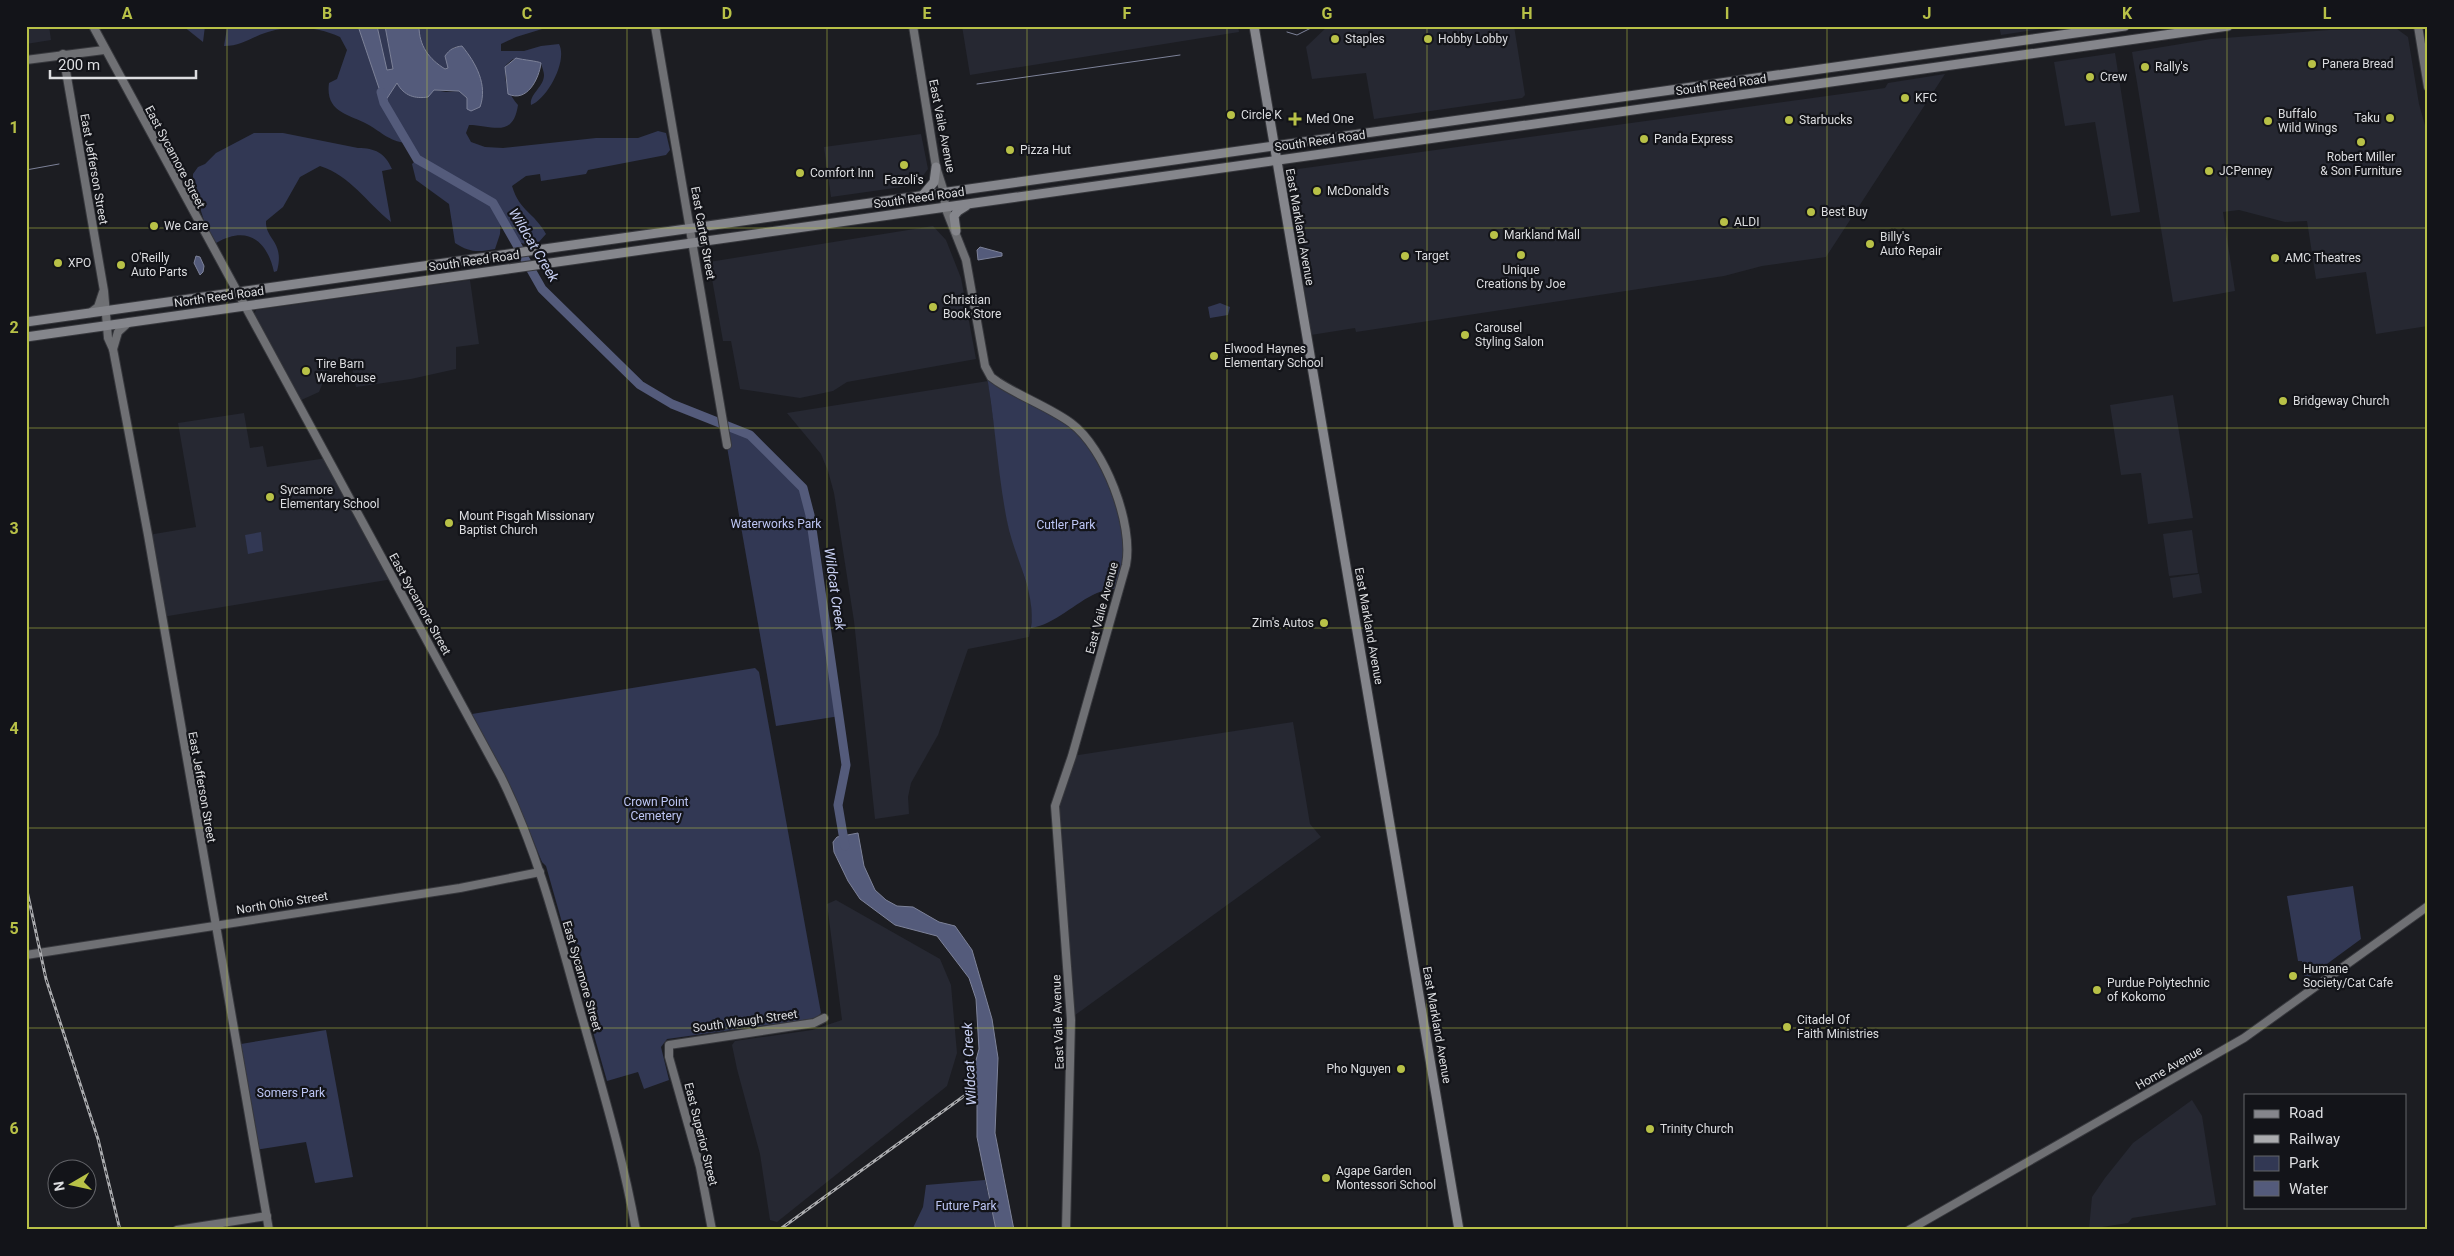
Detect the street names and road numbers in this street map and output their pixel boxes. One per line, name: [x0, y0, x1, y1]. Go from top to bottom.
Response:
street label: South Reed Road: [1675, 72, 1767, 98]
street label: East Vaile Avenue: [926, 78, 958, 174]
street label: East Sycamore Street: [142, 103, 208, 211]
street label: East Jefferson Street: [77, 112, 111, 226]
street label: South Reed Road: [1274, 128, 1366, 154]
street label: East Markland Avenue: [1283, 167, 1317, 287]
street label: East Carter Street: [688, 185, 718, 281]
street label: South Reed Road: [873, 185, 965, 211]
street label: South Reed Road: [428, 248, 520, 274]
street label: North Reed Road: [173, 284, 265, 310]
street label: East Sycamore Street: [386, 551, 454, 657]
street label: East Vaile Avenue: [1083, 560, 1121, 656]
street label: East Markland Avenue: [1352, 566, 1386, 686]
street label: East Jefferson Street: [185, 730, 219, 844]
street label: North Ohio Street: [235, 889, 329, 917]
street label: East Sycamore Street: [560, 919, 604, 1033]
street label: East Markland Avenue: [1420, 965, 1454, 1085]
street label: East Vaile Avenue: [1049, 974, 1067, 1070]
street label: South Waugh Street: [692, 1007, 798, 1035]
street label: Home Avenue: [2133, 1043, 2205, 1093]
street label: East Superior Street: [681, 1081, 721, 1187]

